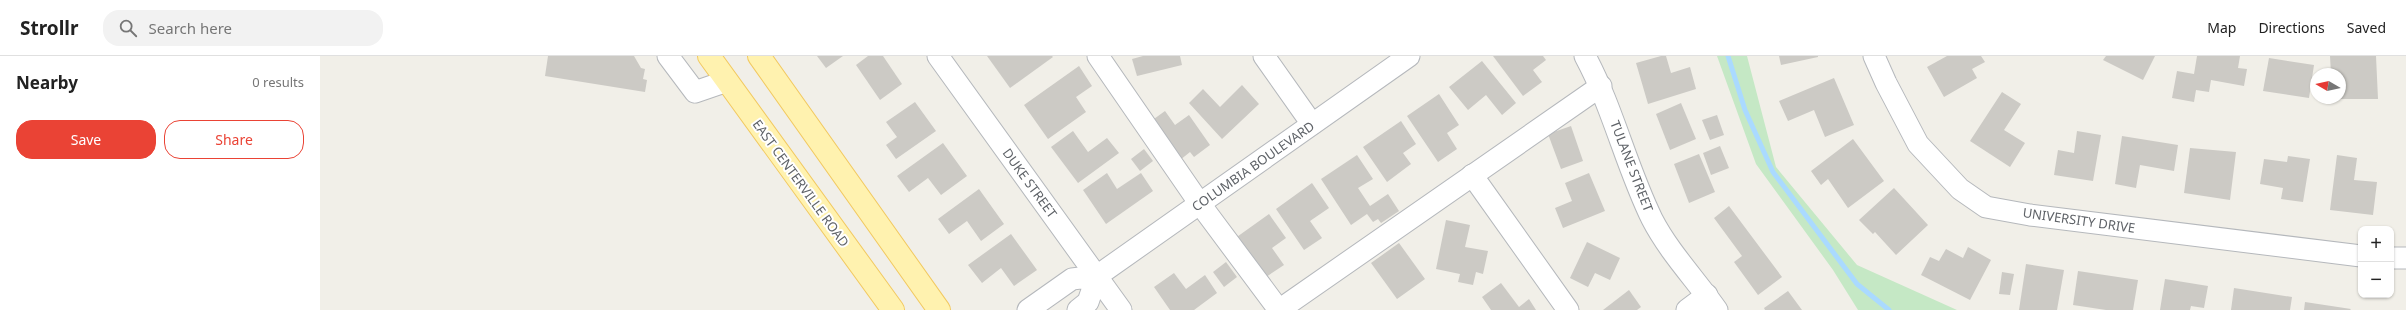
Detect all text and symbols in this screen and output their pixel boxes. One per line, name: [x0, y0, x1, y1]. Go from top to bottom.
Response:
search box: [103, 10, 383, 46]
text: Strollr: [20, 15, 79, 41]
icon: search: [117, 17, 139, 39]
text: Search here: [149, 18, 232, 38]
text: Map: [2207, 18, 2236, 37]
text: Directions: [2258, 18, 2325, 37]
text: Saved: [2347, 18, 2386, 37]
north arrow: [2310, 68, 2346, 104]
text: Nearby: [16, 71, 78, 94]
text: 0 results: [252, 73, 304, 91]
street label: EAST CENTERVILLE ROAD: [749, 116, 853, 250]
street label: COLUMBIA BOULEVARD: [1188, 117, 1318, 215]
street label: TULANE STREET: [1606, 118, 1658, 215]
button: Save: [16, 120, 156, 159]
button: Share: [164, 120, 304, 159]
street label: DUKE STREET: [999, 145, 1062, 222]
street label: UNIVERSITY DRIVE: [2022, 203, 2136, 237]
map controls: [2358, 226, 2394, 298]
button: +: [2358, 226, 2394, 262]
button: −: [2358, 262, 2394, 298]

